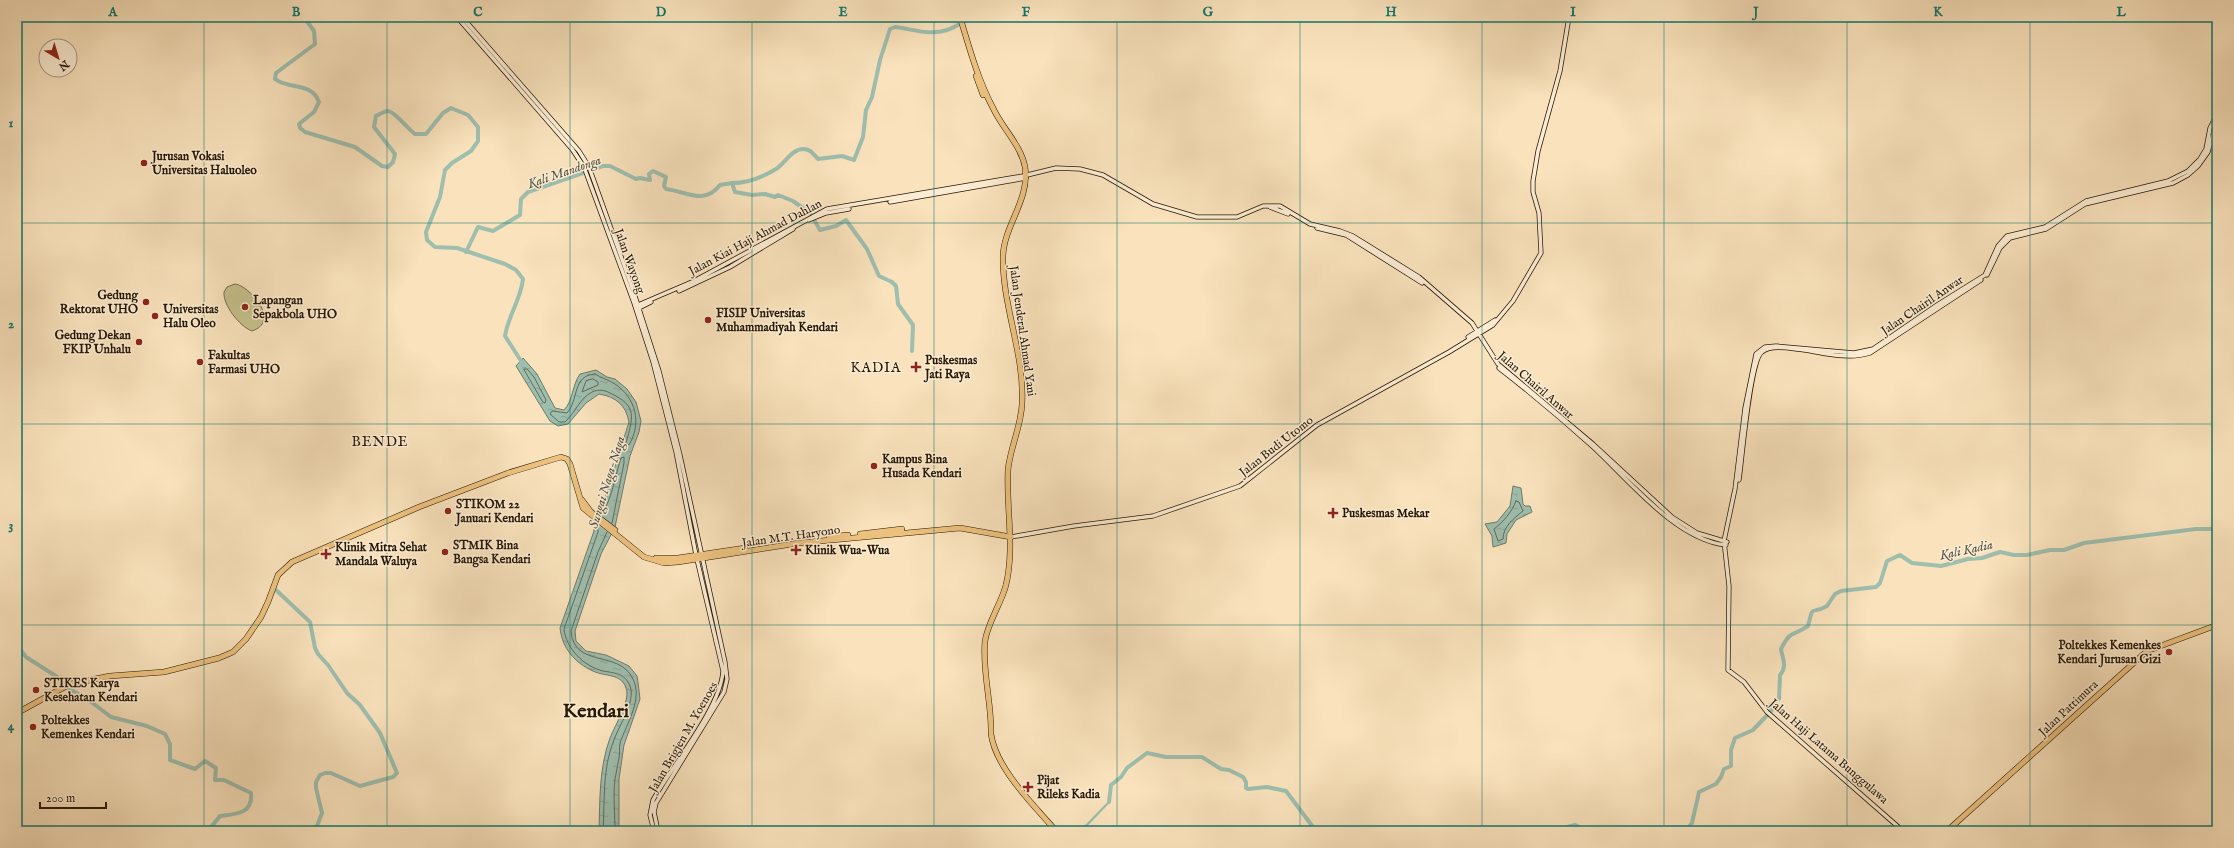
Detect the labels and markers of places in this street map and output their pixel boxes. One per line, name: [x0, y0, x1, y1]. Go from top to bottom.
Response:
place label: Jurusan Vokasi Universitas Haluoleo: [150, 149, 257, 178]
marker: Jurusan Vokasi Universitas Haluoleo: [139, 158, 149, 168]
place label: Gedung Rektorat UHO: [60, 288, 138, 317]
place label: Lapangan Sepakbola UHO: [252, 293, 337, 323]
marker: Gedung Rektorat UHO: [141, 297, 151, 307]
place label: Universitas Halu Oleo: [162, 302, 219, 331]
marker: Lapangan Sepakbola UHO: [240, 302, 250, 312]
place label: FISIP Universitas Muhammadiyah Kendari: [716, 306, 839, 336]
marker: Universitas Halu Oleo: [150, 311, 160, 321]
marker: FISIP Universitas Muhammadiyah Kendari: [703, 315, 713, 325]
place label: Gedung Dekan FKIP Unhalu: [55, 328, 132, 357]
marker: Gedung Dekan FKIP Unhalu: [134, 337, 144, 347]
place label: Fakultas Farmasi UHO: [208, 348, 280, 377]
place label: Puskesmas Jati Raya: [923, 353, 978, 383]
marker: Fakultas Farmasi UHO: [195, 357, 205, 367]
marker: Puskesmas Jati Raya: [910, 361, 922, 373]
place label: Kampus Bina Husada Kendari: [882, 452, 963, 481]
marker: Kampus Bina Husada Kendari: [869, 461, 879, 471]
place label: STIKOM 22 Januari Kendari: [454, 497, 534, 527]
marker: STIKOM 22 Januari Kendari: [443, 506, 453, 516]
place label: Puskesmas Mekar: [1342, 506, 1430, 521]
marker: Puskesmas Mekar: [1327, 507, 1339, 519]
place label: STMIK Bina Bangsa Kendari: [453, 538, 532, 568]
place label: Klinik Mitra Sehat Mandala Waluya: [335, 540, 428, 570]
place label: Klinik Wua-Wua: [805, 543, 890, 558]
marker: Klinik Wua-Wua: [790, 544, 802, 556]
marker: STMIK Bina Bangsa Kendari: [440, 547, 450, 557]
marker: Klinik Mitra Sehat Mandala Waluya: [320, 548, 332, 560]
place label: Poltekkes Kemenkes Kendari Jurusan Gizi: [2057, 638, 2162, 668]
marker: Poltekkes Kemenkes Kendari Jurusan Gizi: [2164, 647, 2174, 657]
place label: STIKES Karya Kesehatan Kendari: [44, 676, 138, 705]
marker: STIKES Karya Kesehatan Kendari: [31, 685, 41, 695]
place label: Poltekkes Kemenkes Kendari: [41, 713, 136, 742]
marker: Poltekkes Kemenkes Kendari: [28, 722, 38, 732]
place label: Pijat Rileks Kadia: [1037, 773, 1101, 802]
marker: Pijat Rileks Kadia: [1022, 781, 1034, 793]

